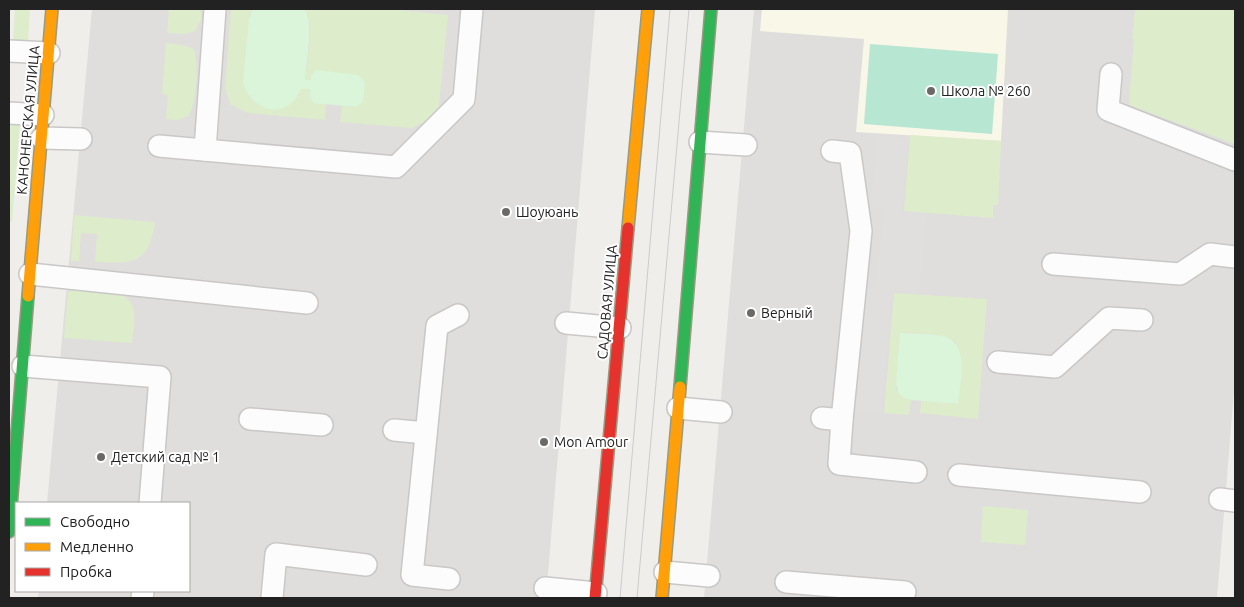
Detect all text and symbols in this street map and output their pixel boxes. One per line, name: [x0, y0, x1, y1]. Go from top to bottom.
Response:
street label: КАНОНЕРСКАЯ УЛИЦА: [14, 45, 42, 195]
place label: Школа № 260: [941, 83, 1031, 99]
marker: Школа № 260: [925, 85, 937, 97]
place label: Шоуюань: [516, 204, 578, 220]
marker: Шоуюань: [500, 206, 512, 218]
street label: САДОВАЯ УЛИЦА: [594, 244, 620, 360]
place label: Верный: [761, 305, 813, 321]
marker: Верный: [745, 307, 757, 319]
place label: Mon Amour: [554, 434, 629, 450]
marker: Mon Amour: [538, 436, 550, 448]
place label: Детский сад № 1: [111, 449, 220, 465]
marker: Детский сад № 1: [95, 451, 107, 463]
legend: [15, 502, 190, 592]
text: Свободно: [60, 513, 130, 530]
text: Медленно: [60, 538, 134, 555]
text: Пробка: [60, 563, 112, 580]

